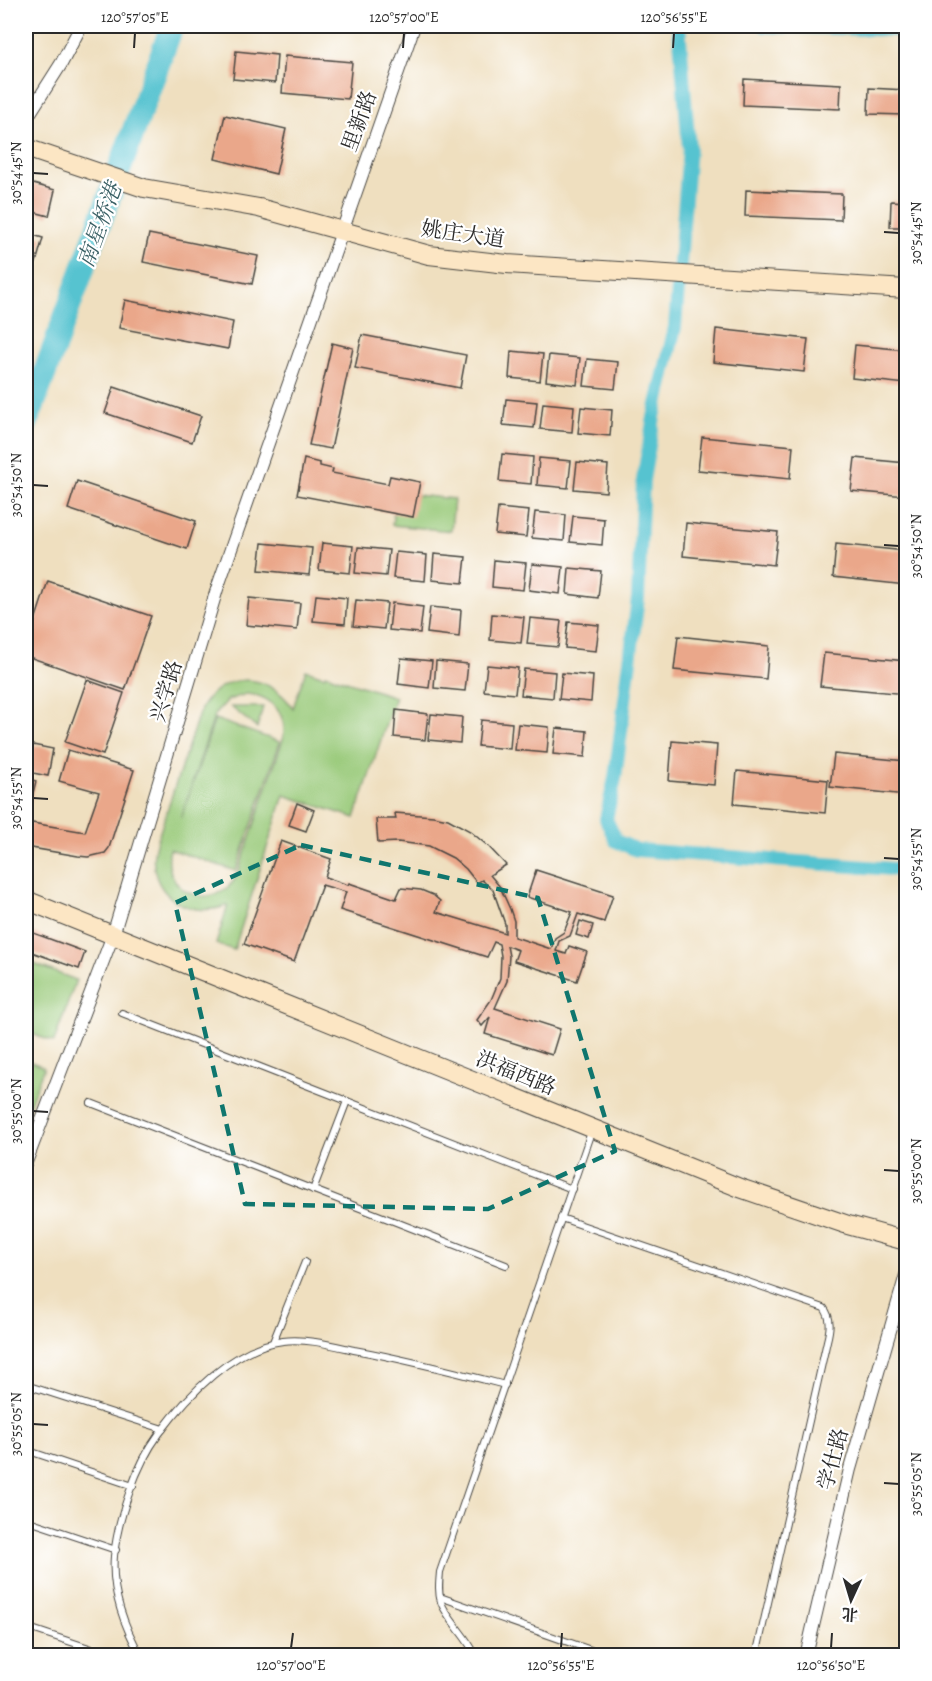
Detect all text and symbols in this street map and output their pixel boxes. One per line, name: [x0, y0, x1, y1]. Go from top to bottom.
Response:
text: 120°57'05"E: [101, 7, 169, 27]
text: 120°57'00"E: [369, 7, 439, 27]
text: 120°56'55"E: [640, 7, 708, 27]
street label: 里新路: [335, 87, 383, 155]
text: 30°54'45"N: [6, 141, 26, 205]
water label: 南星桥港: [71, 176, 130, 272]
text: 30°54'45"N: [906, 201, 926, 265]
street label: 姚庄大道: [419, 214, 507, 254]
text: 30°54'50"N: [6, 453, 26, 517]
text: 30°54'50"N: [906, 514, 926, 578]
street label: 兴学路: [143, 657, 189, 725]
text: 30°54'55"N: [6, 766, 26, 829]
text: 30°54'55"N: [906, 827, 926, 890]
street label: 洪福西路: [472, 1044, 560, 1102]
text: 30°55'00"N: [6, 1078, 26, 1144]
text: 30°55'00"N: [906, 1138, 926, 1204]
text: 30°55'05"N: [6, 1392, 26, 1456]
street label: 学仕路: [811, 1425, 855, 1493]
text: 30°55'05"N: [906, 1452, 926, 1516]
north arrow: [821, 1570, 881, 1630]
text: 北: [841, 1602, 859, 1625]
text: 120°57'00"E: [256, 1655, 326, 1675]
text: 120°56'55"E: [527, 1655, 595, 1675]
text: 120°56'50"E: [797, 1655, 865, 1675]

